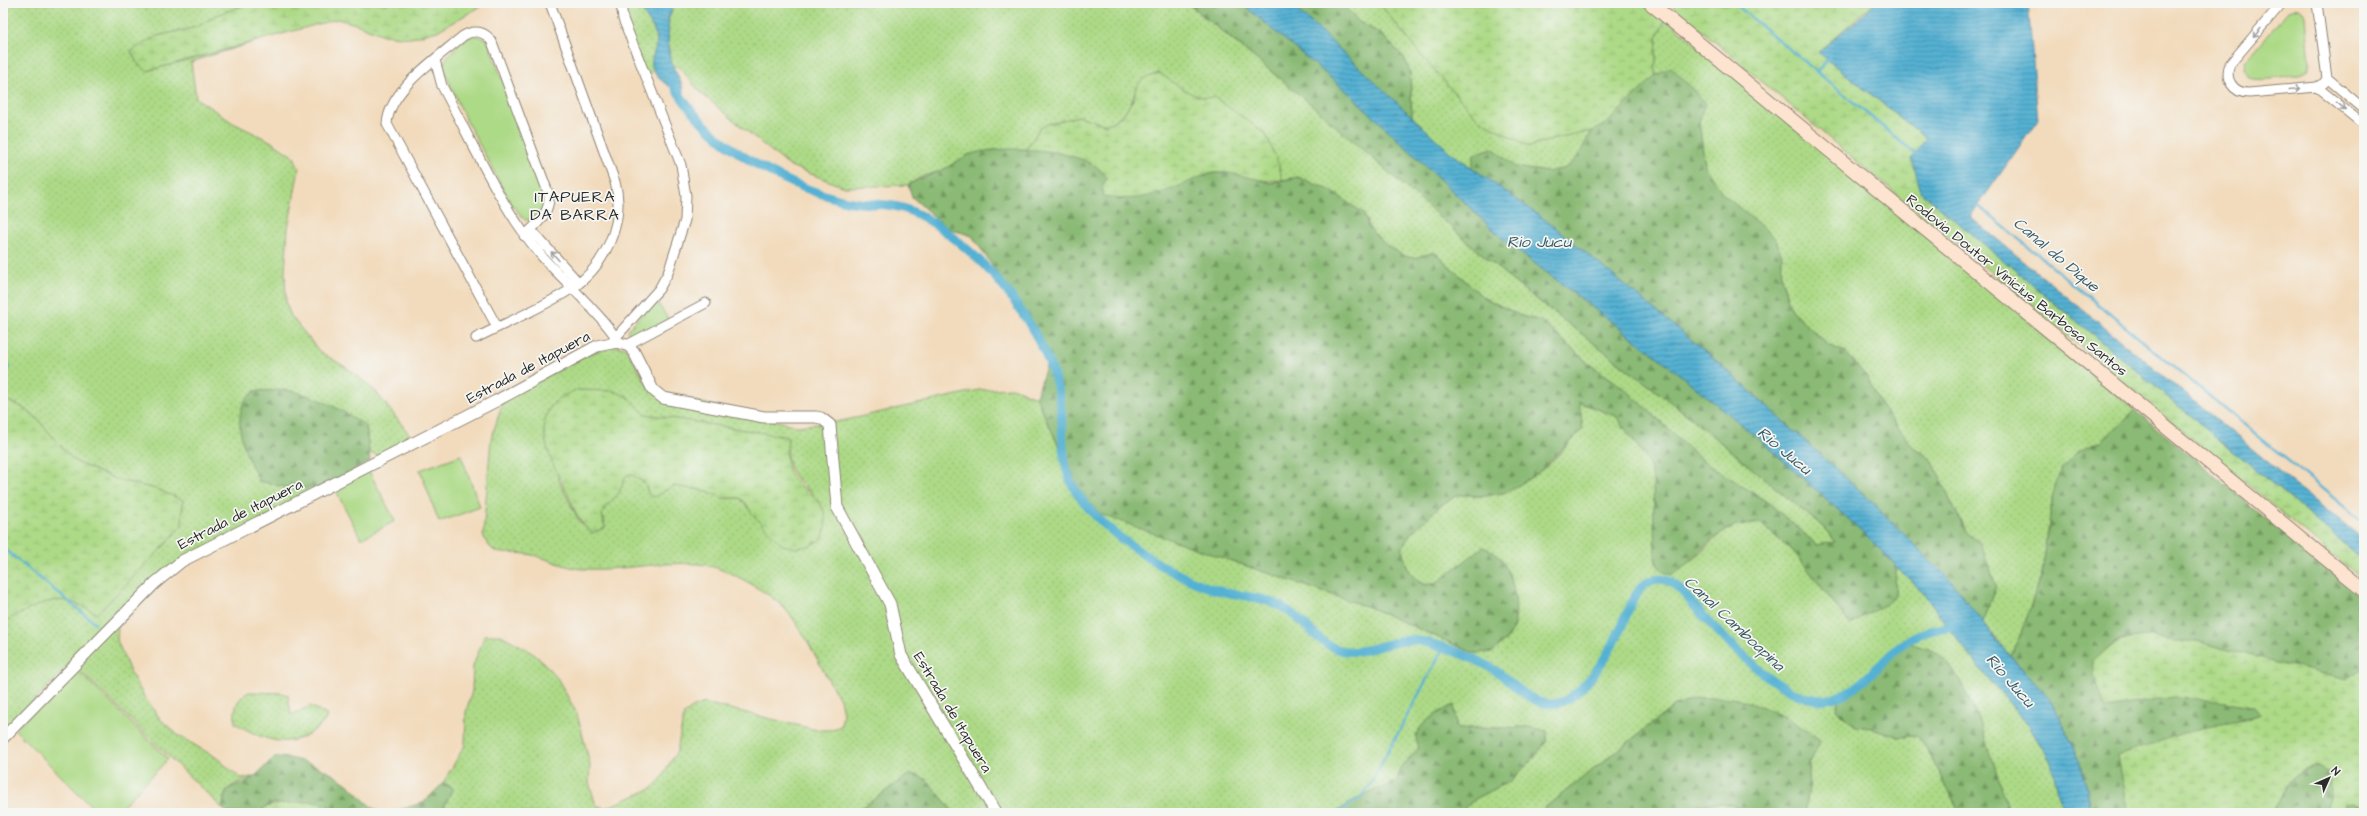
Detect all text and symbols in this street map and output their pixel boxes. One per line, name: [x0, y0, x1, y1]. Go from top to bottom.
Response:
one-way arrow: [2252, 27, 2261, 38]
one-way arrow: [2288, 85, 2301, 92]
one-way arrow: [2335, 102, 2346, 111]
district label: ITAPUERA DA BARRA: [530, 186, 620, 226]
street label: Rodovia Doutor Vinícius Barbosa Santos: [1902, 189, 2132, 382]
water label: Canal do Dique: [2009, 212, 2105, 298]
water label: Rio Jucu: [1507, 231, 1572, 253]
one-way arrow: [550, 251, 560, 261]
street label: Estrada de Itapuera: [463, 326, 594, 409]
water label: Rio Jucu: [1753, 422, 1817, 480]
street label: Estrada de Itapuera: [174, 474, 307, 555]
water label: Canal Camboapina: [1679, 571, 1790, 677]
street label: Estrada de Itapuera: [908, 648, 997, 777]
water label: Rio Jucu: [1981, 649, 2040, 713]
north arrow: [2309, 758, 2349, 798]
text: N: [2328, 764, 2344, 779]

